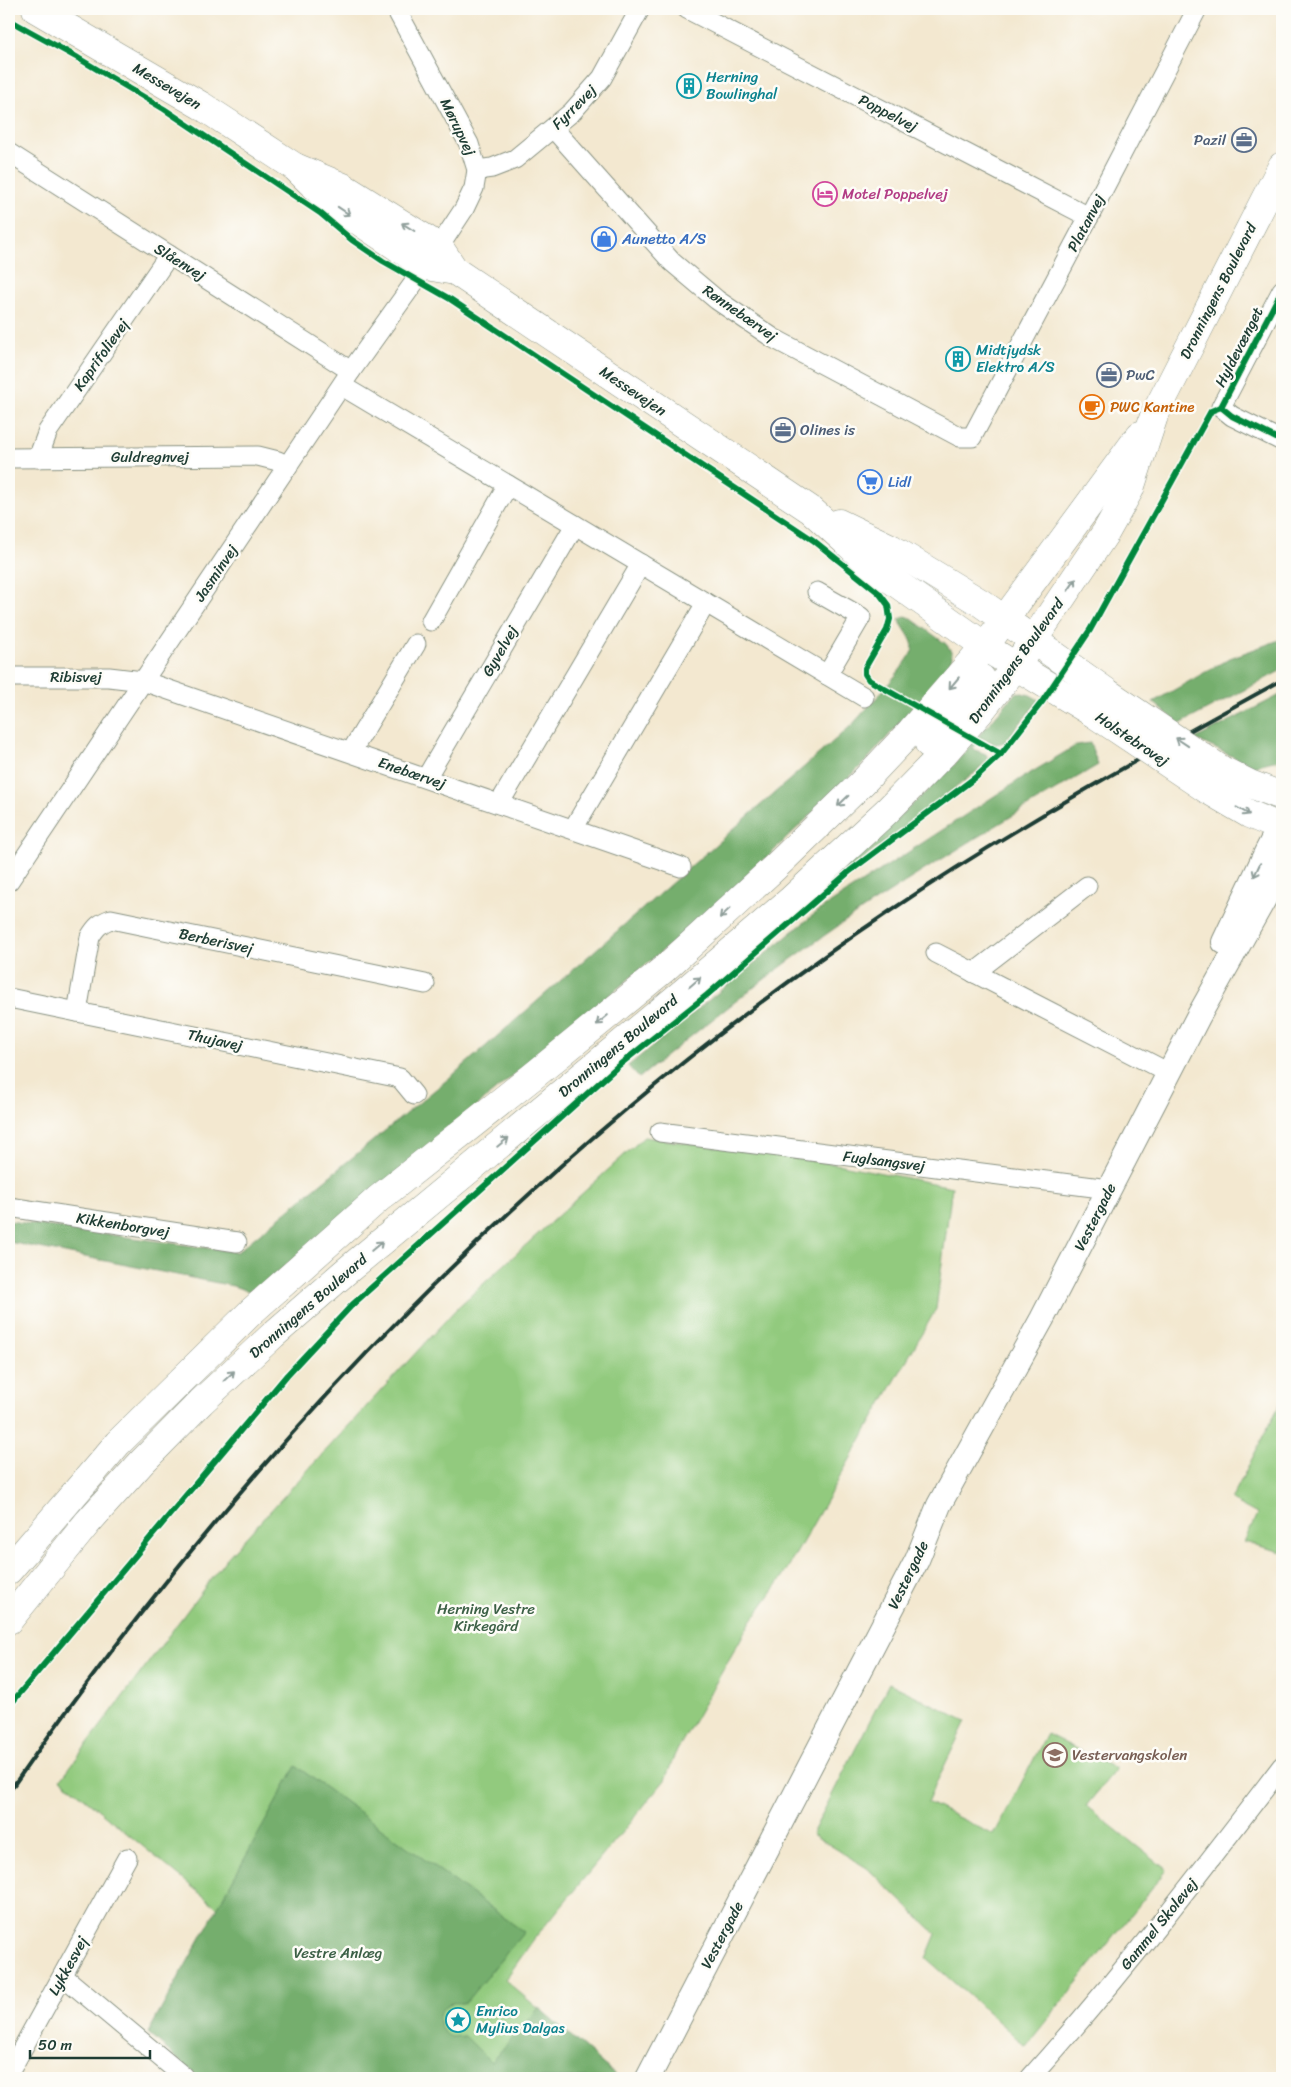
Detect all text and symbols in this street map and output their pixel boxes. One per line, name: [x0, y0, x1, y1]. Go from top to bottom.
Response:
street label: Messevejen: [128, 55, 206, 117]
place label: Herning Bowlinghal: [706, 64, 778, 107]
building icon: Herning Bowlinghal: [676, 73, 702, 99]
street label: Fyrrevej: [545, 78, 603, 136]
street label: Poppelvej: [854, 87, 922, 139]
street label: Mørupvej: [433, 94, 483, 160]
place label: Pazil: [1194, 127, 1227, 153]
office icon: Pazil: [1231, 127, 1257, 153]
hotel icon: Motel Poppelvej: [812, 181, 838, 207]
place label: Motel Poppelvej: [842, 181, 948, 207]
street label: Platanvej: [1060, 189, 1112, 257]
one-way arrow: [337, 206, 351, 216]
street label: Dronningens Boulevard: [1172, 217, 1264, 364]
one-way arrow: [401, 222, 415, 232]
shop icon: Aunetto A/S: [591, 226, 617, 252]
place label: Aunetto A/S: [621, 226, 707, 252]
street label: Slåenvej: [149, 236, 211, 288]
street label: Rønnebærvej: [697, 278, 783, 349]
street label: Hyldevænget: [1208, 302, 1271, 392]
street label: Kaprifolievej: [66, 313, 136, 397]
place label: Midtjydsk Elektro A/S: [976, 337, 1055, 380]
building icon: Midtjydsk Elektro A/S: [945, 346, 971, 372]
street label: Messevejen: [594, 359, 672, 423]
office icon: PwC: [1096, 362, 1122, 388]
place label: PwC: [1126, 362, 1155, 388]
cafe icon: PWC Kantine: [1079, 394, 1105, 420]
place label: PWC Kantine: [1110, 394, 1195, 420]
office icon: Olines is: [770, 417, 796, 443]
place label: Olines is: [800, 417, 855, 443]
street label: Guldregnvej: [111, 444, 189, 470]
supermarket icon: Lidl: [857, 469, 883, 495]
place label: Lidl: [888, 469, 912, 495]
street label: Jasminvej: [187, 539, 245, 608]
one-way arrow: [1067, 578, 1077, 592]
street label: Dronningens Boulevard: [961, 592, 1071, 729]
street label: Gyvelvej: [475, 620, 525, 682]
street label: Ribisvej: [50, 664, 102, 690]
one-way arrow: [948, 676, 959, 689]
street label: Holstebrovej: [1090, 705, 1174, 773]
one-way arrow: [1175, 737, 1189, 747]
street label: Enebærvej: [375, 749, 449, 797]
one-way arrow: [836, 795, 849, 807]
one-way arrow: [1235, 806, 1249, 816]
one-way arrow: [1252, 862, 1262, 877]
one-way arrow: [718, 907, 731, 919]
street label: Berberisvej: [176, 920, 256, 962]
one-way arrow: [688, 977, 701, 988]
street label: Dronningens Boulevard: [552, 987, 685, 1104]
one-way arrow: [596, 1014, 609, 1025]
street label: Thujavej: [185, 1021, 245, 1059]
one-way arrow: [496, 1137, 509, 1148]
street label: Fuglsangsvej: [841, 1143, 927, 1179]
street label: Vestergade: [1067, 1178, 1123, 1256]
street label: Kikkenborgvej: [75, 1205, 172, 1245]
one-way arrow: [370, 1240, 383, 1251]
street label: Dronningens Boulevard: [243, 1246, 374, 1365]
one-way arrow: [222, 1370, 235, 1382]
street label: Vestergade: [880, 1536, 936, 1614]
park label: Herning Vestre Kirkegård: [437, 1596, 535, 1639]
school or university icon: Vestervangskolen: [1042, 1742, 1068, 1768]
place label: Vestervangskolen: [1072, 1742, 1187, 1768]
street label: Gammel Skolevej: [1114, 1872, 1204, 1976]
street label: Vestergade: [693, 1896, 751, 1974]
street label: Lykkesvej: [41, 1931, 95, 2000]
park label: Vestre Anlæg: [294, 1940, 382, 1966]
place label: Enrico Mylius Dalgas: [476, 1998, 565, 2041]
place icon: Enrico Mylius Dalgas: [445, 2007, 471, 2033]
scale bar: [30, 2027, 150, 2059]
text: 50 m: [38, 2032, 73, 2058]

